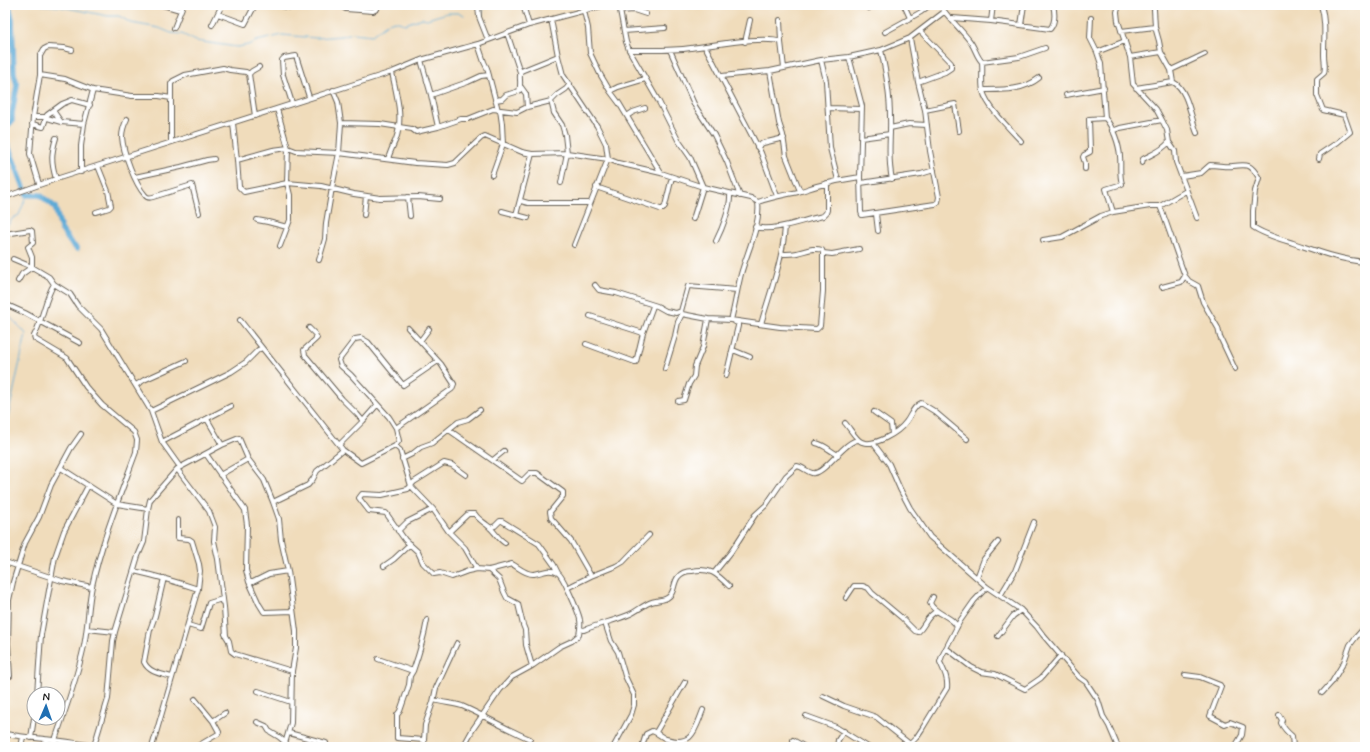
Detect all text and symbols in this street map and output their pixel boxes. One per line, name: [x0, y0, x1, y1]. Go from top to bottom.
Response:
north arrow: [26, 686, 66, 726]
text: N: [42, 690, 50, 704]

